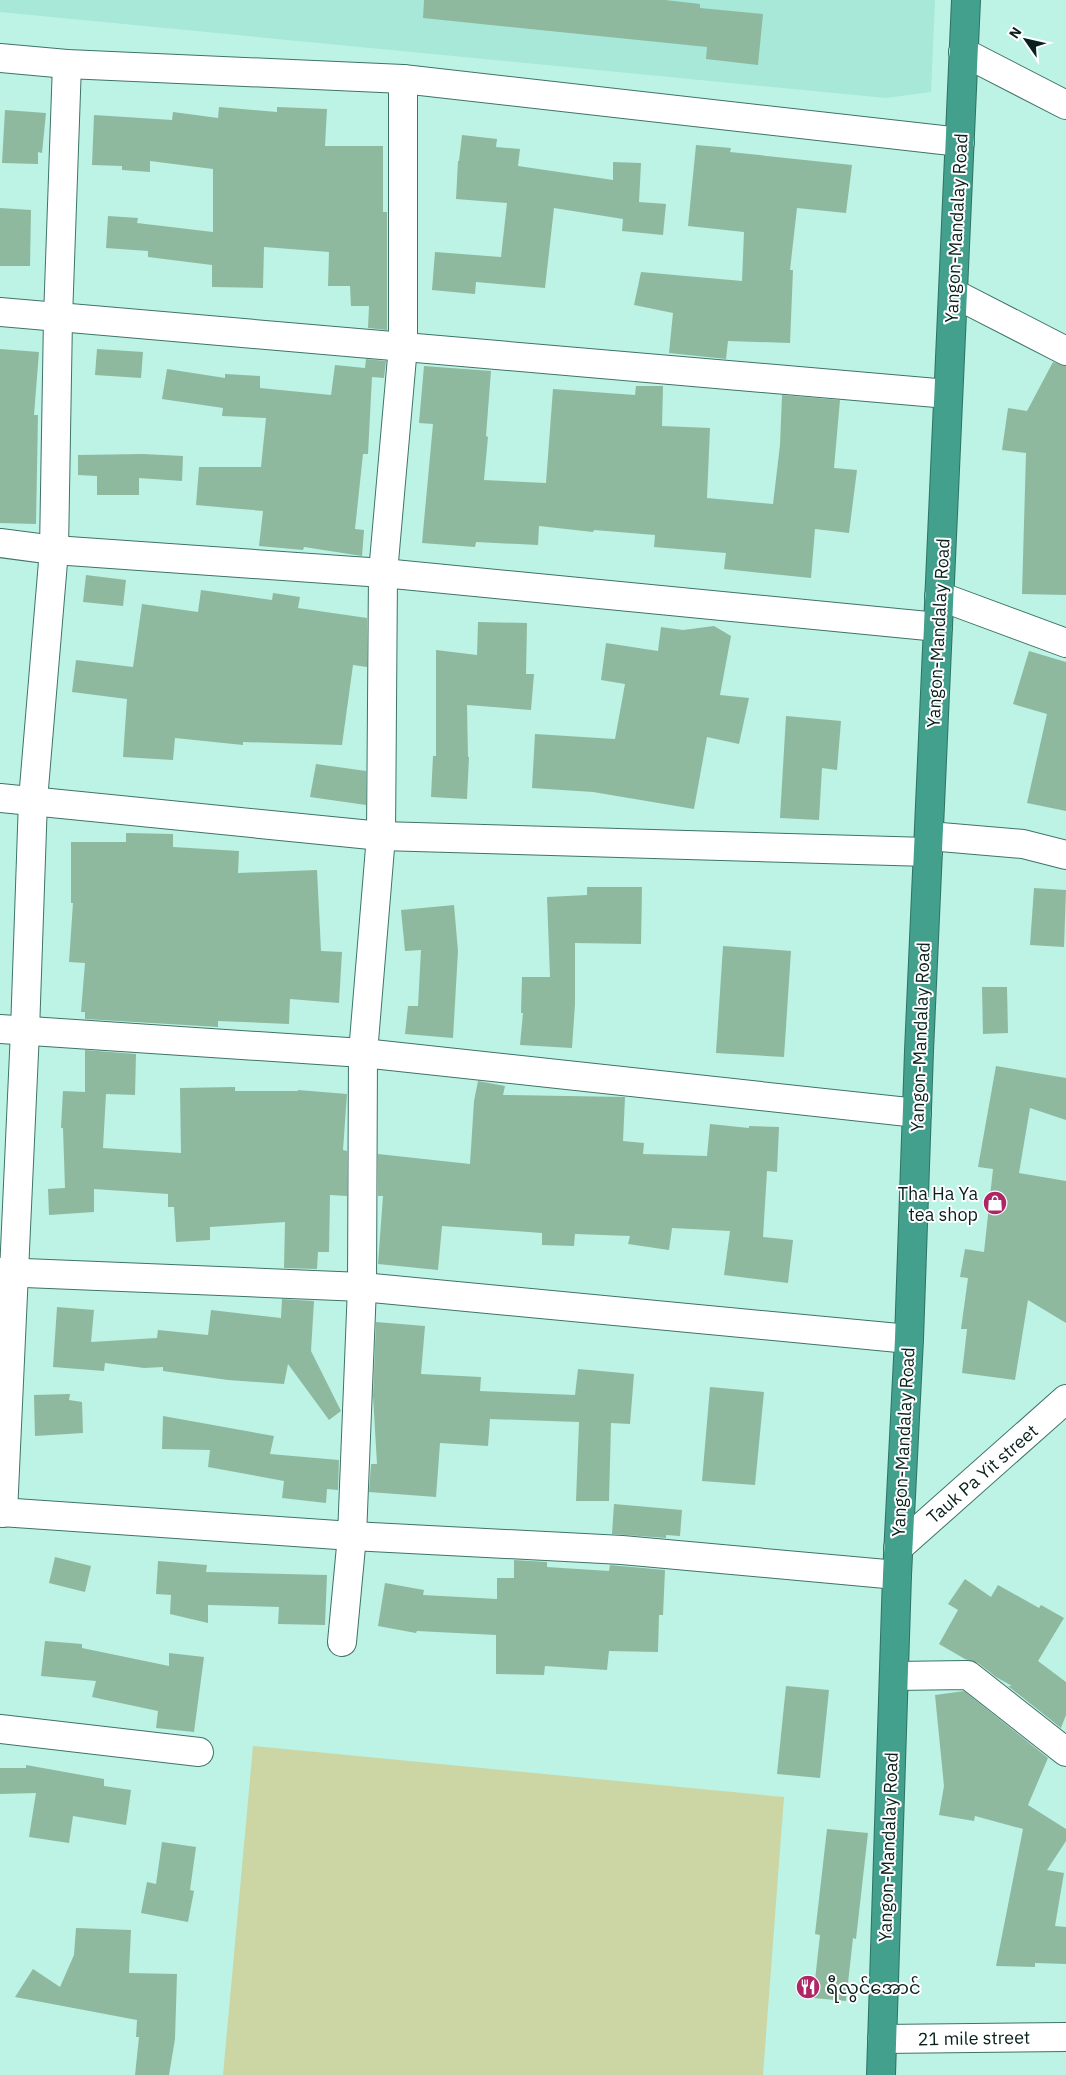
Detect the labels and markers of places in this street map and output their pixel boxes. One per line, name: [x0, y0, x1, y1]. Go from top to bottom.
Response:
place label: Tha Ha Ya tea shop: [898, 1182, 978, 1226]
shop icon: Tha Ha Ya tea shop: [982, 1190, 1008, 1216]
restaurant icon: ရီလွင်အောင်: [795, 1974, 821, 2000]
place label: ရီလွင်အောင်: [826, 1974, 921, 2003]

